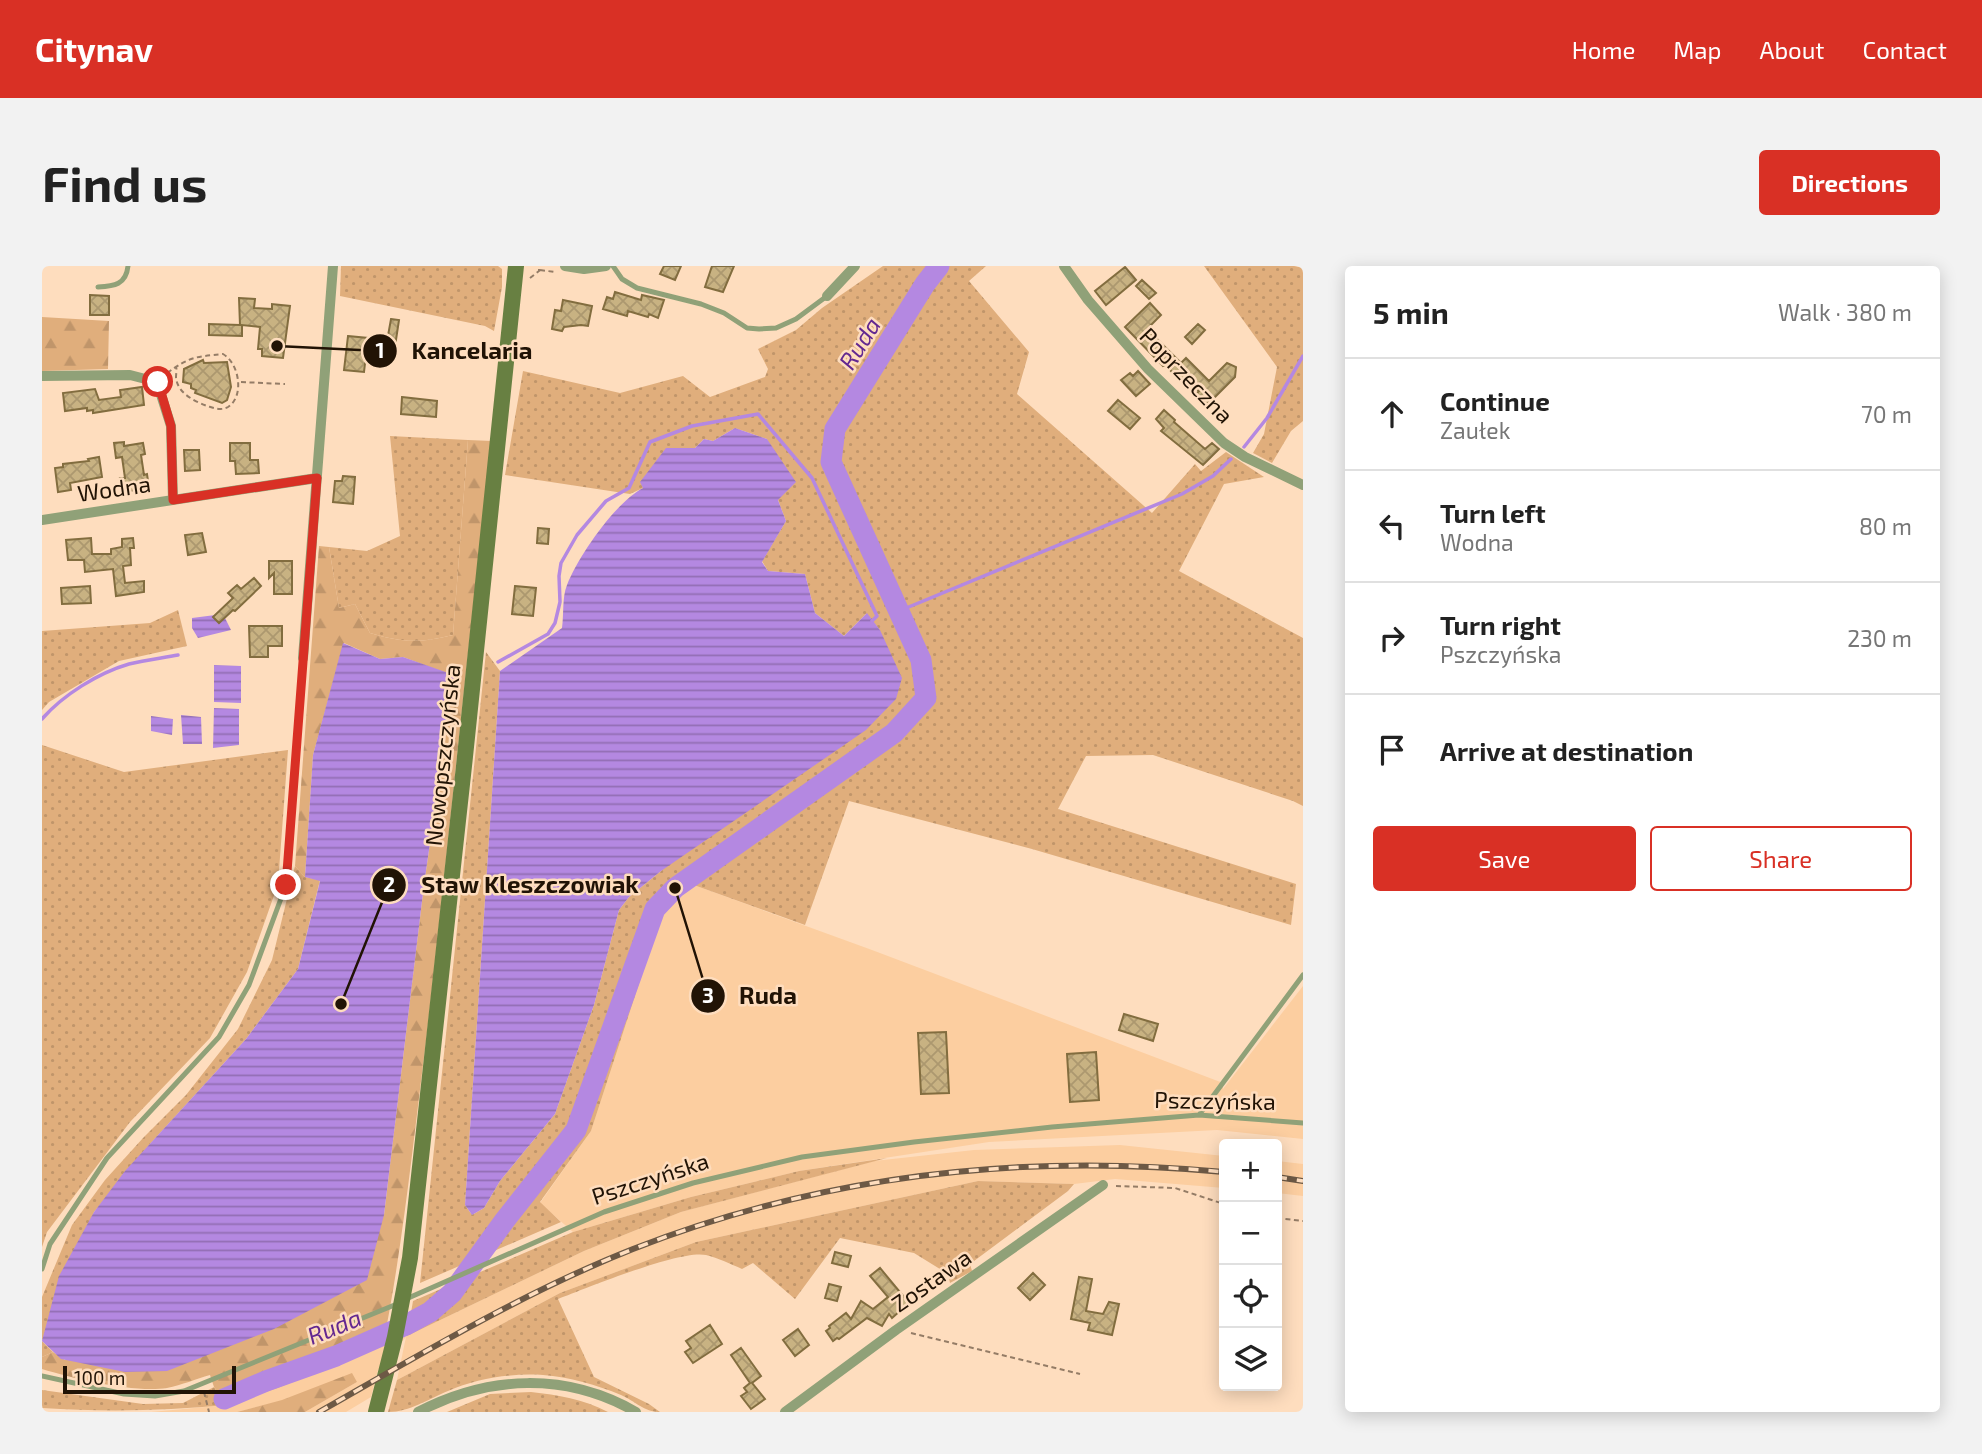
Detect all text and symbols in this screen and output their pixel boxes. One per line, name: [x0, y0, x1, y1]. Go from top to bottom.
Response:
text: Citynav: [35, 29, 153, 69]
text: Home: [1572, 35, 1635, 64]
text: Map: [1673, 35, 1721, 64]
text: About: [1759, 35, 1825, 64]
text: Contact: [1863, 35, 1947, 64]
button: Directions: [1759, 150, 1940, 215]
text: Find us: [42, 153, 207, 212]
text: 5 min: [1373, 294, 1449, 330]
text: Walk · 380 m: [1778, 298, 1912, 326]
water label: Ruda: [832, 312, 886, 374]
street label: Poprzeczna: [1135, 321, 1239, 429]
callout: Kancelaria: [363, 328, 547, 373]
text: Kancelaria: [411, 335, 533, 364]
text: 1: [375, 337, 385, 362]
route start: [142, 366, 173, 397]
text: Continue: [1440, 385, 1550, 416]
icon: ahead: [1373, 395, 1411, 433]
text: 70 m: [1861, 400, 1912, 428]
text: Zaułek: [1440, 416, 1510, 444]
street label: Wodna: [76, 469, 152, 507]
text: Turn left: [1440, 497, 1546, 528]
icon: left: [1373, 507, 1411, 545]
text: 80 m: [1859, 512, 1912, 540]
text: Wodna: [1440, 528, 1514, 556]
text: Turn right: [1440, 609, 1561, 640]
icon: right: [1373, 619, 1411, 657]
text: 230 m: [1847, 624, 1912, 652]
text: Pszczyńska: [1440, 640, 1562, 668]
street label: Nowopszczyńska: [419, 663, 465, 847]
icon: arrive: [1373, 731, 1411, 769]
text: Arrive at destination: [1440, 735, 1693, 766]
button: Save: [1373, 826, 1636, 891]
button: Share: [1650, 826, 1912, 891]
callout: Staw Kleszczowiak: [372, 862, 653, 907]
route end: [270, 869, 301, 900]
text: Staw Kleszczowiak: [421, 869, 639, 898]
text: 2: [383, 871, 395, 896]
callout: Ruda: [691, 974, 811, 1019]
text: Ruda: [739, 980, 797, 1009]
text: 3: [702, 982, 714, 1007]
street label: Pszczyńska: [1154, 1085, 1276, 1115]
map controls: [1219, 1139, 1282, 1391]
button: +: [1219, 1139, 1282, 1202]
street label: Pszczyńska: [588, 1146, 712, 1210]
button: −: [1219, 1202, 1282, 1265]
street label: Zostawa: [886, 1243, 976, 1317]
button: locate: [1219, 1265, 1282, 1328]
water label: Ruda: [303, 1302, 365, 1350]
button: layers: [1219, 1328, 1282, 1391]
scale bar: [63, 1363, 236, 1395]
text: 100 m: [74, 1366, 125, 1389]

